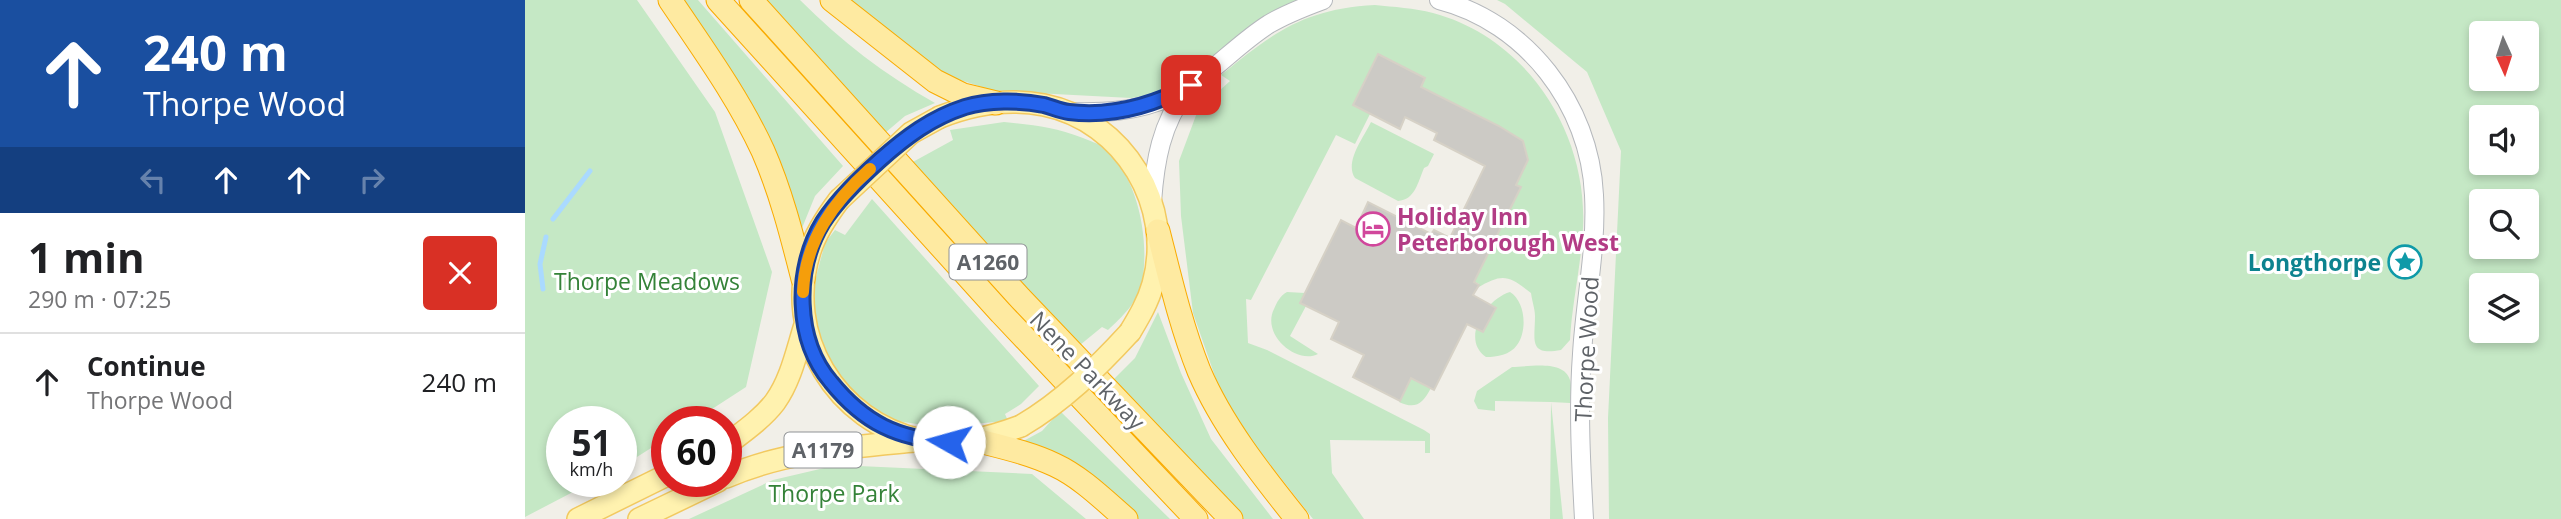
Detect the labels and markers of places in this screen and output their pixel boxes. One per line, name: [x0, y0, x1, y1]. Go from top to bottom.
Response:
pin: [1161, 55, 1221, 115]
place label: Holiday Inn Peterborough West: [1397, 200, 1619, 258]
hotel icon: Holiday Inn Peterborough West: [1354, 210, 1392, 248]
place icon: Longthorpe: [2386, 243, 2424, 281]
place label: Longthorpe: [2248, 246, 2381, 278]

